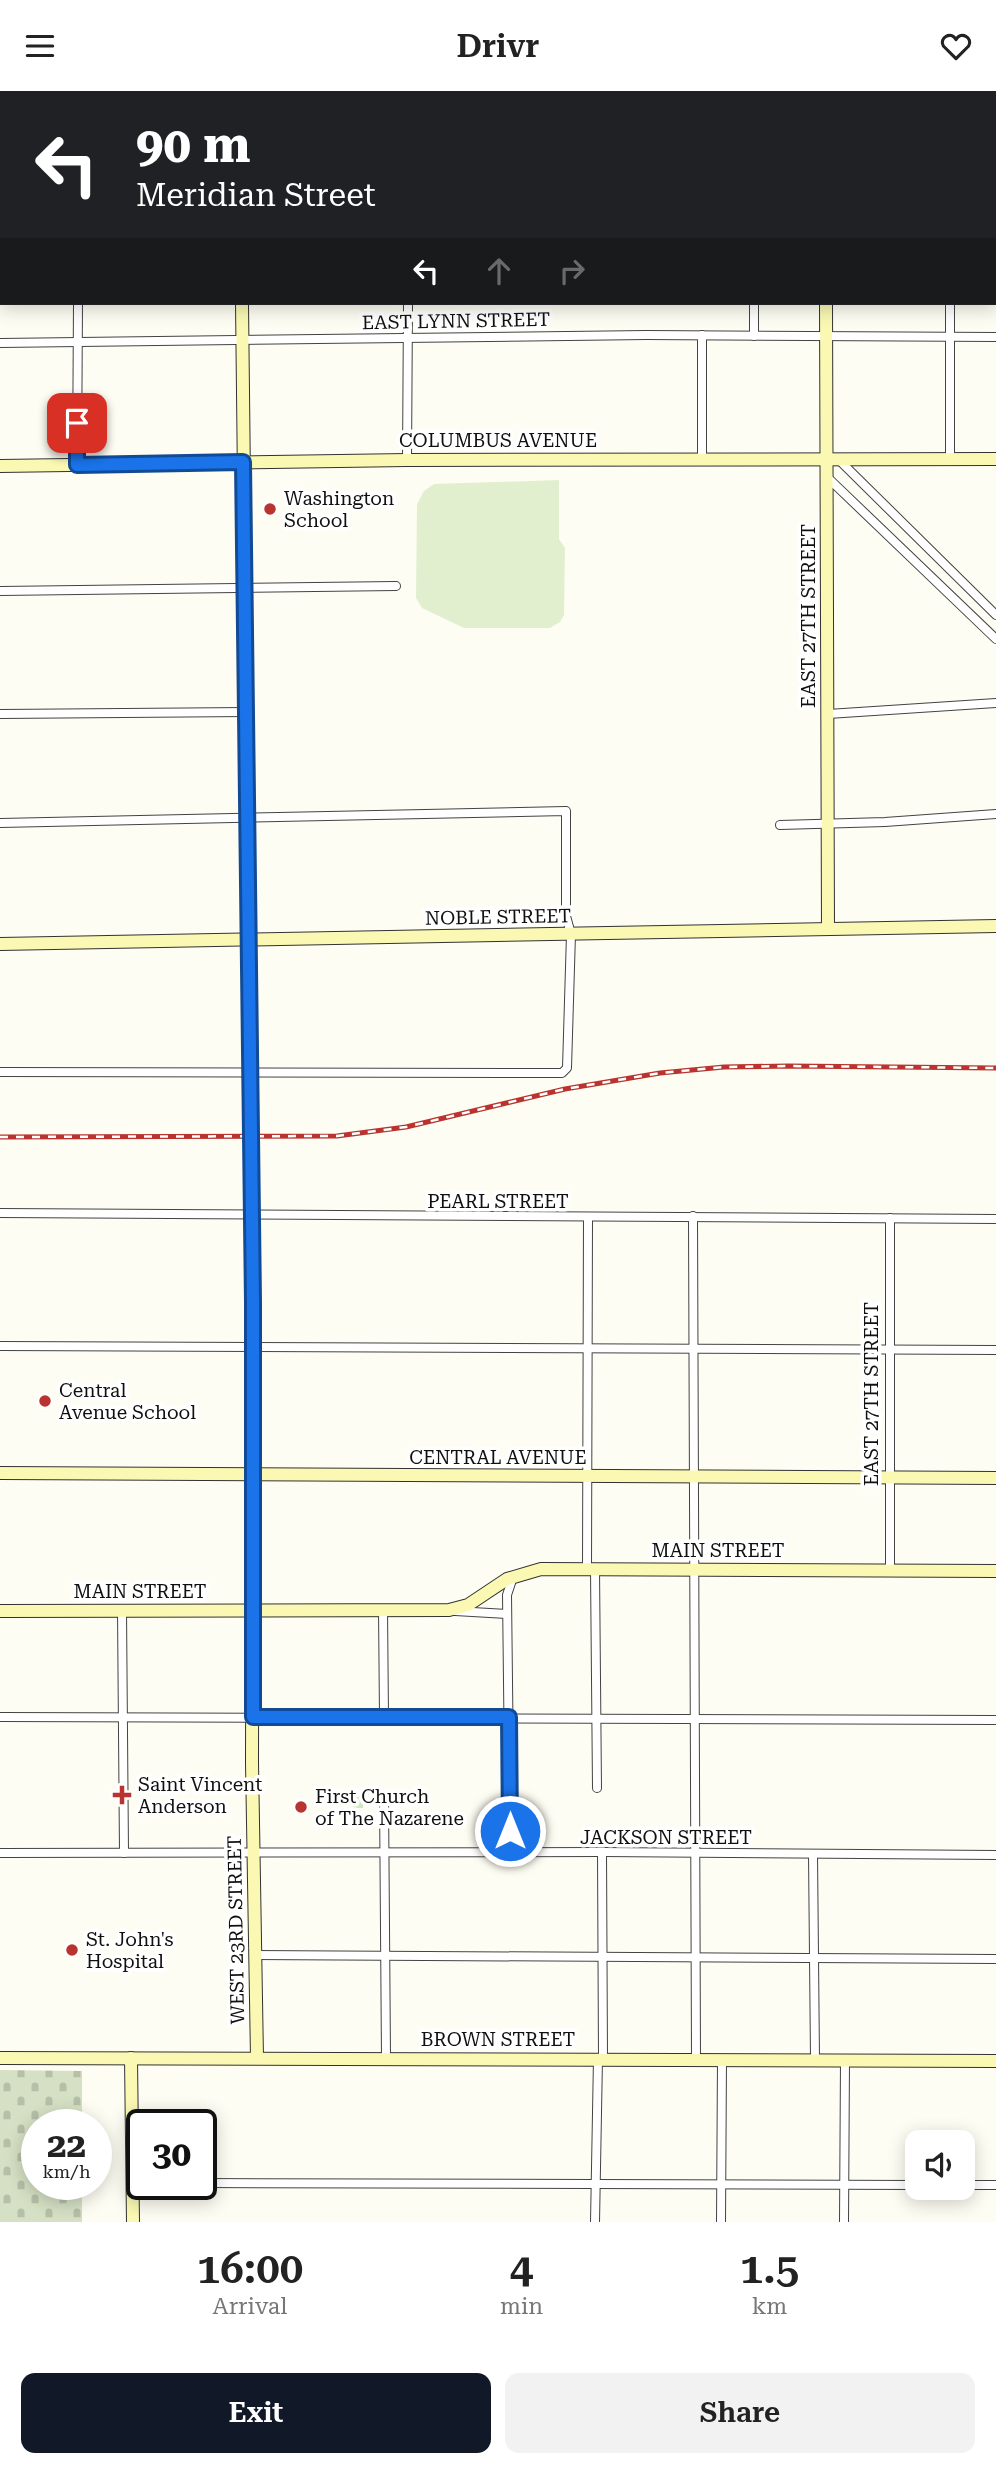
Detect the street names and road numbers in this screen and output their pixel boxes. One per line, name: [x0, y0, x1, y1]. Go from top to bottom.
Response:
street label: EAST LYNN STREET: [362, 308, 550, 334]
street label: COLUMBUS AVENUE: [399, 429, 597, 452]
street label: EAST 27TH STREET: [797, 524, 820, 708]
street label: NOBLE STREET: [425, 904, 571, 930]
street label: PEARL STREET: [427, 1190, 569, 1213]
street label: EAST 27TH STREET: [860, 1302, 883, 1486]
street label: CENTRAL AVENUE: [409, 1446, 587, 1469]
street label: MAIN STREET: [652, 1539, 784, 1562]
street label: MAIN STREET: [74, 1580, 206, 1603]
street label: JACKSON STREET: [580, 1826, 752, 1849]
street label: WEST 23RD STREET: [223, 1835, 249, 2025]
street label: BROWN STREET: [421, 2028, 575, 2051]

